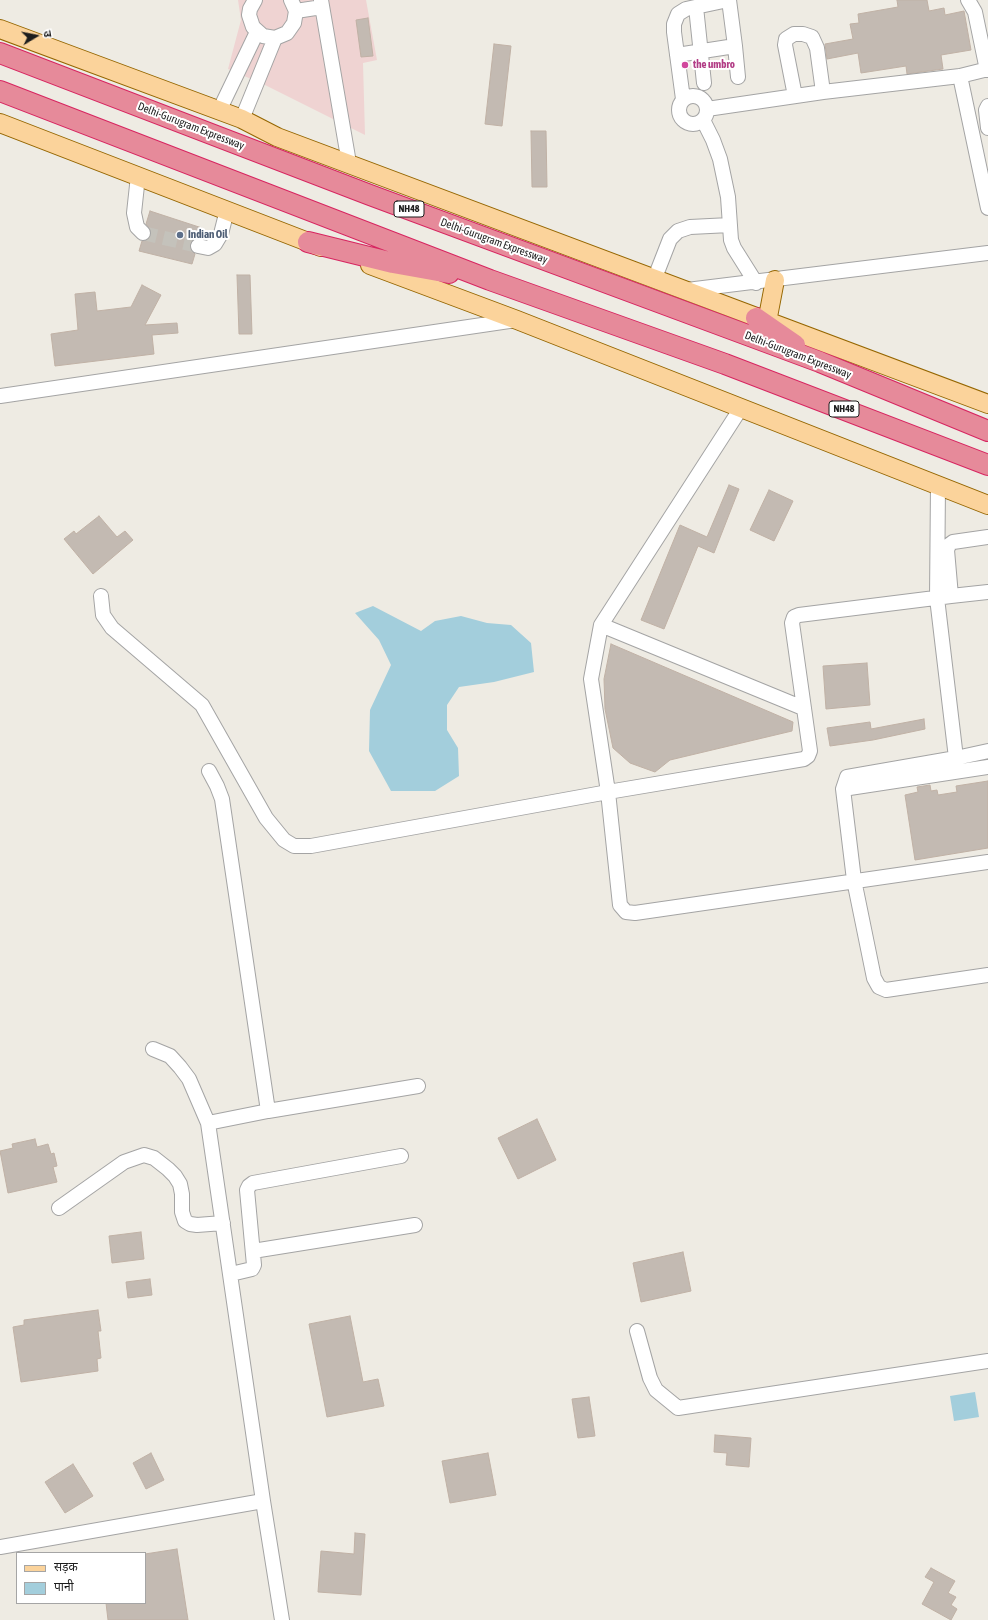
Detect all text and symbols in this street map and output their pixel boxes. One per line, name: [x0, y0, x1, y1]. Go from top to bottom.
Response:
north arrow: [16, 16, 56, 56]
text: उ: [41, 30, 54, 38]
place label: the umbro: [693, 58, 735, 72]
marker: the umbro: [680, 60, 690, 70]
street label: Delhi-Gurugram Expressway: [136, 100, 246, 152]
road number: NH48: [394, 201, 424, 217]
street label: Delhi-Gurugram Expressway: [439, 215, 549, 267]
place label: Indian Oil: [188, 228, 228, 242]
marker: Indian Oil: [175, 230, 185, 240]
street label: Delhi-Gurugram Expressway: [743, 329, 853, 381]
road number: NH48: [829, 401, 859, 417]
legend: [16, 1552, 146, 1604]
text: सड़क: [54, 1560, 78, 1574]
text: पानी: [54, 1580, 74, 1594]

